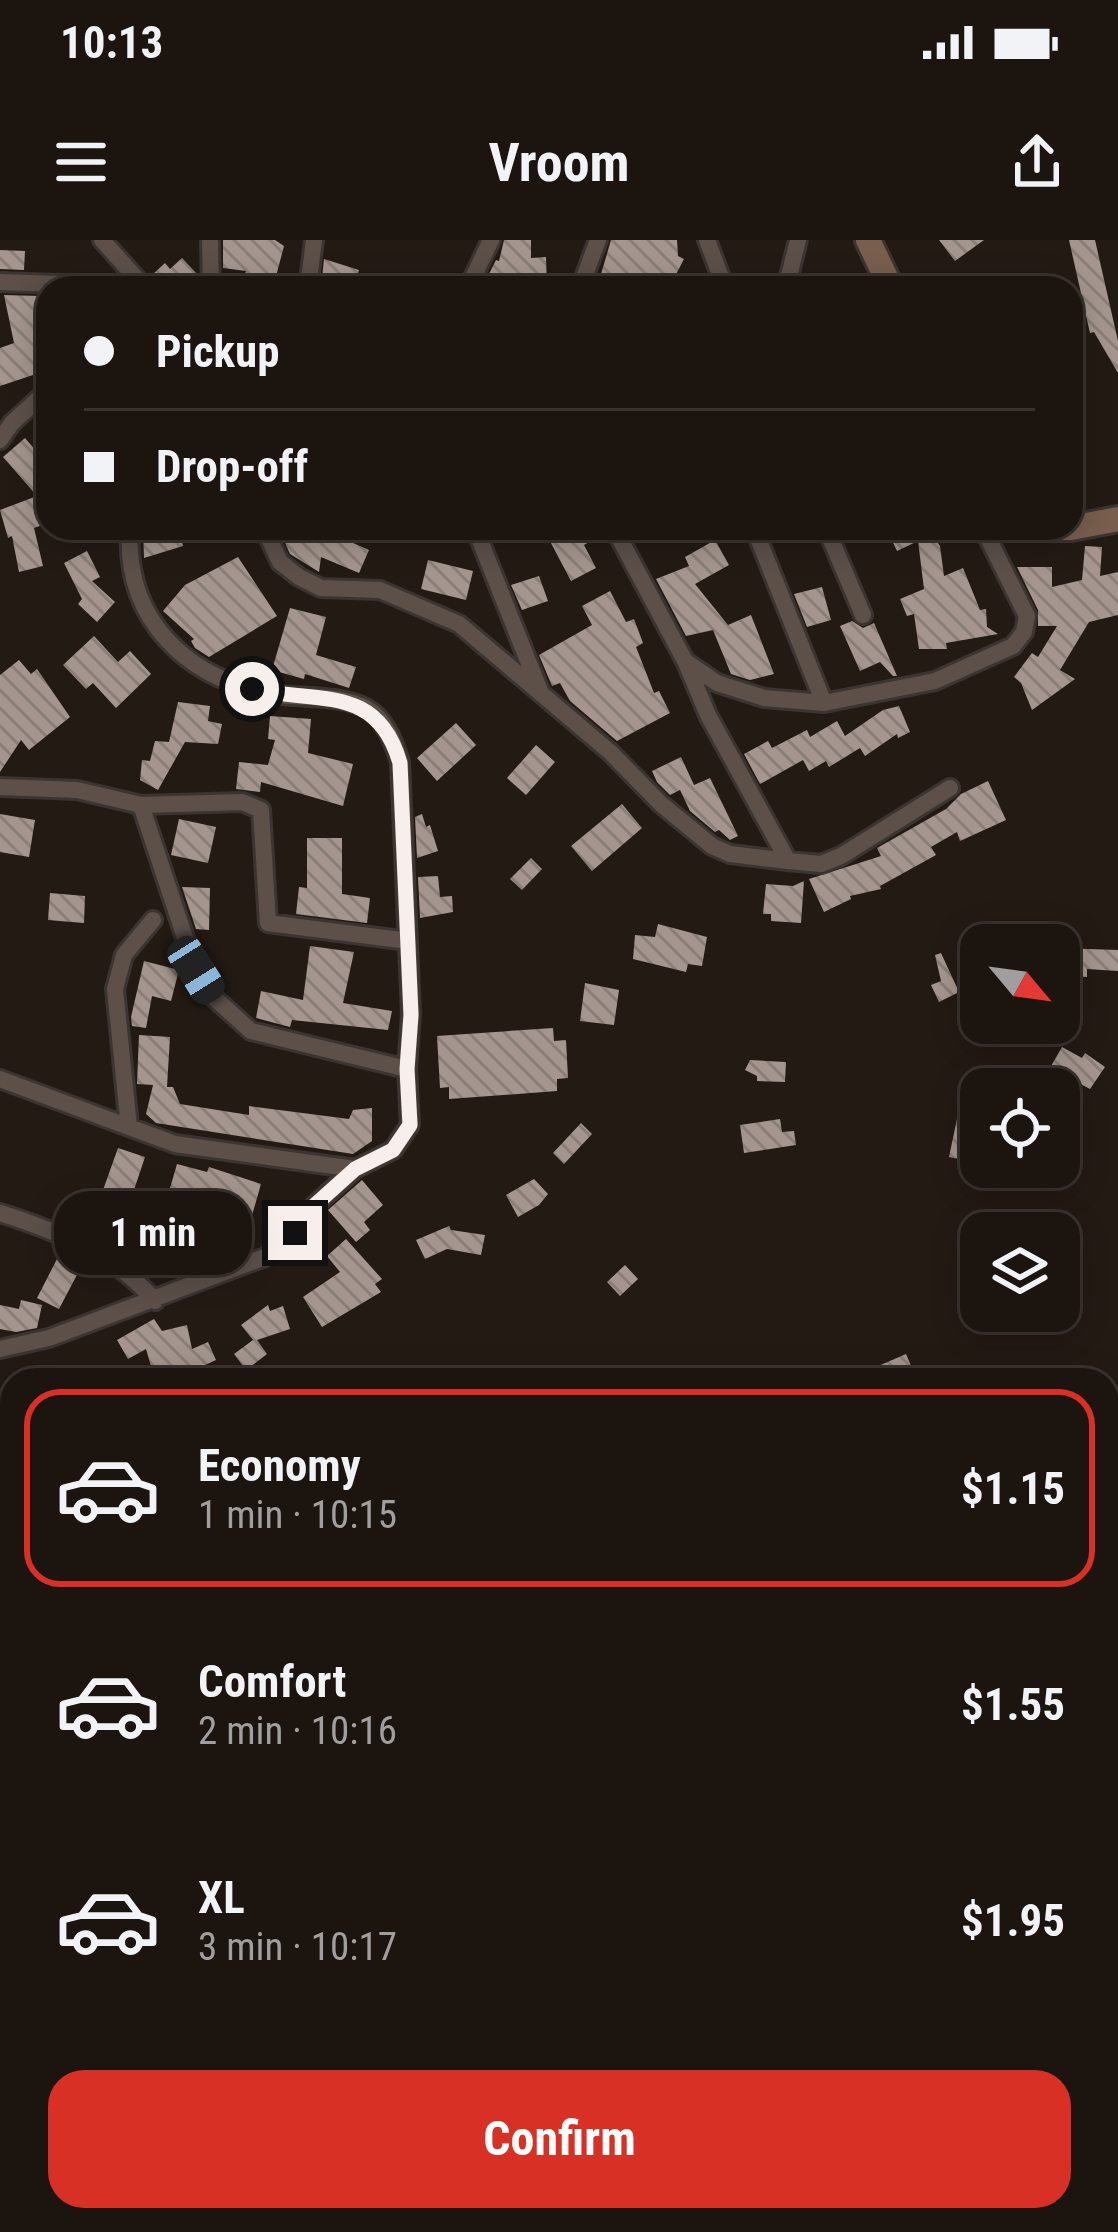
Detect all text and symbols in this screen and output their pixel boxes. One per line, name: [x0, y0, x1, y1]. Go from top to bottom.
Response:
text: 10:13: [60, 16, 163, 69]
icon: menu: [48, 129, 114, 195]
icon: share: [1004, 129, 1070, 195]
text: Vroom: [488, 131, 630, 194]
text: Pickup: [156, 325, 280, 378]
text: Drop-off: [156, 440, 308, 493]
route start: [225, 662, 279, 716]
north arrow: [960, 924, 1080, 1044]
map controls: [960, 924, 1080, 1332]
car: [162, 930, 230, 1010]
button: locate: [960, 1068, 1080, 1188]
callout: 1 min: [55, 1191, 253, 1275]
route end: [268, 1206, 322, 1260]
text: 1 min: [110, 1210, 196, 1256]
button: layers: [960, 1212, 1080, 1332]
icon: car: [54, 1434, 162, 1542]
text: Economy: [198, 1439, 361, 1492]
text: $1.15: [961, 1462, 1065, 1515]
text: 1 min · 10:15: [198, 1492, 397, 1538]
icon: car: [54, 1650, 162, 1758]
text: Comfort: [198, 1655, 346, 1708]
text: $1.55: [961, 1678, 1065, 1731]
text: 2 min · 10:16: [198, 1708, 397, 1754]
icon: car: [54, 1866, 162, 1974]
text: XL: [198, 1871, 245, 1924]
text: $1.95: [961, 1894, 1065, 1947]
text: 3 min · 10:17: [198, 1924, 397, 1970]
button: Confirm: [48, 2070, 1071, 2208]

